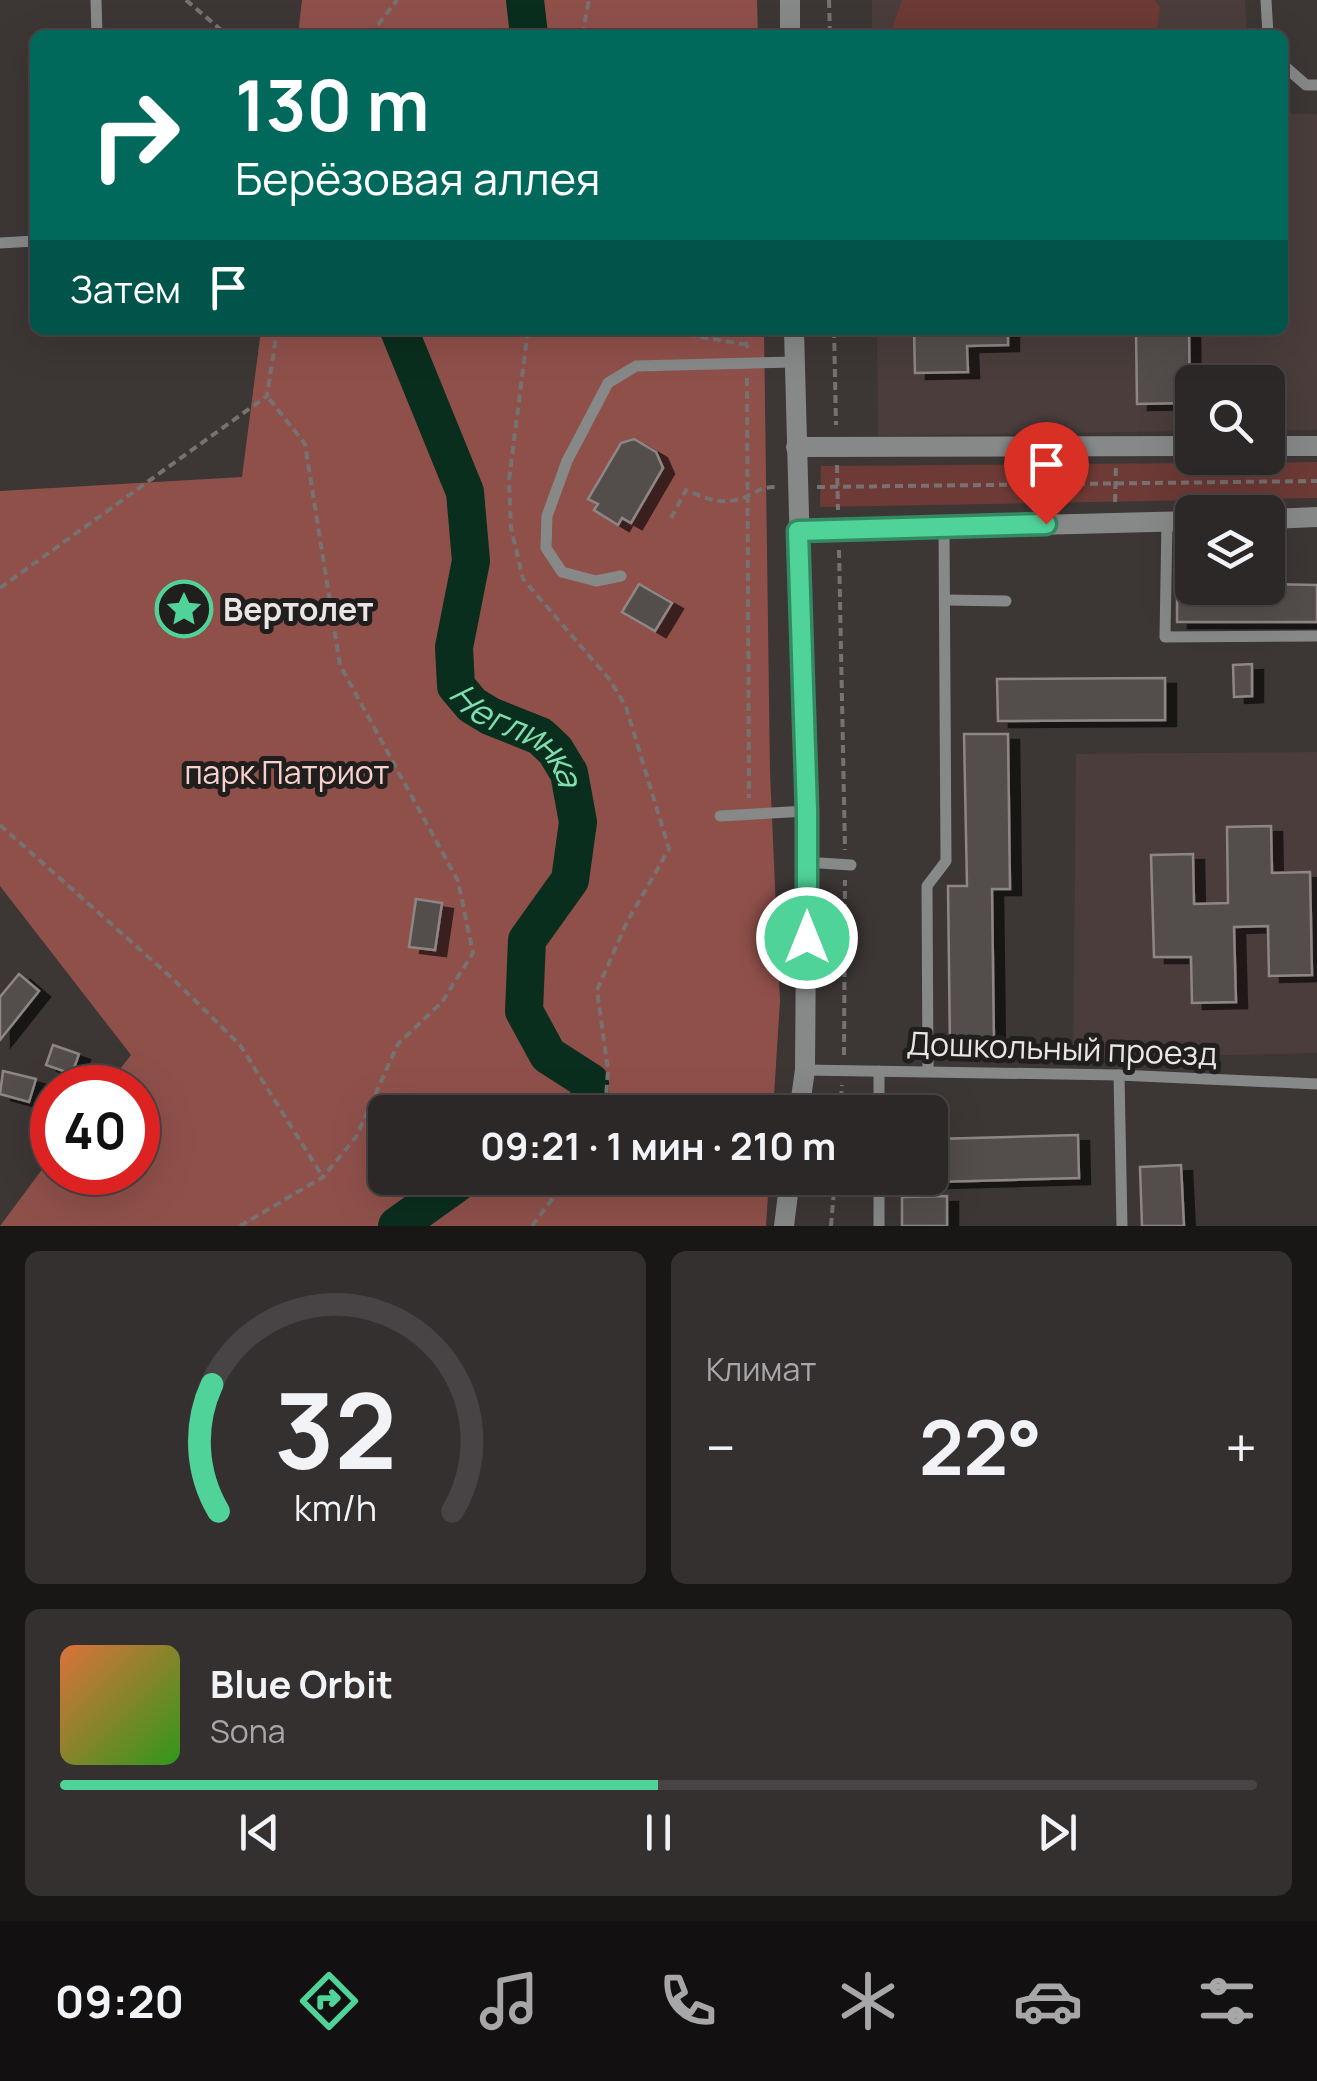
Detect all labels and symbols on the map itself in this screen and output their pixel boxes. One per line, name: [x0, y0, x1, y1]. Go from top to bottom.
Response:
pin: [1004, 422, 1089, 525]
place icon: Вертолет: [154, 579, 214, 639]
place label: Вертолет: [223, 587, 374, 631]
water label: Неглинка: [439, 672, 595, 791]
park label: парк Патриот: [184, 750, 390, 794]
position arrow: [755, 886, 859, 990]
street label: Дошкольный проезд: [906, 1021, 1218, 1075]
speed limit sign: 40: [30, 1065, 160, 1195]

